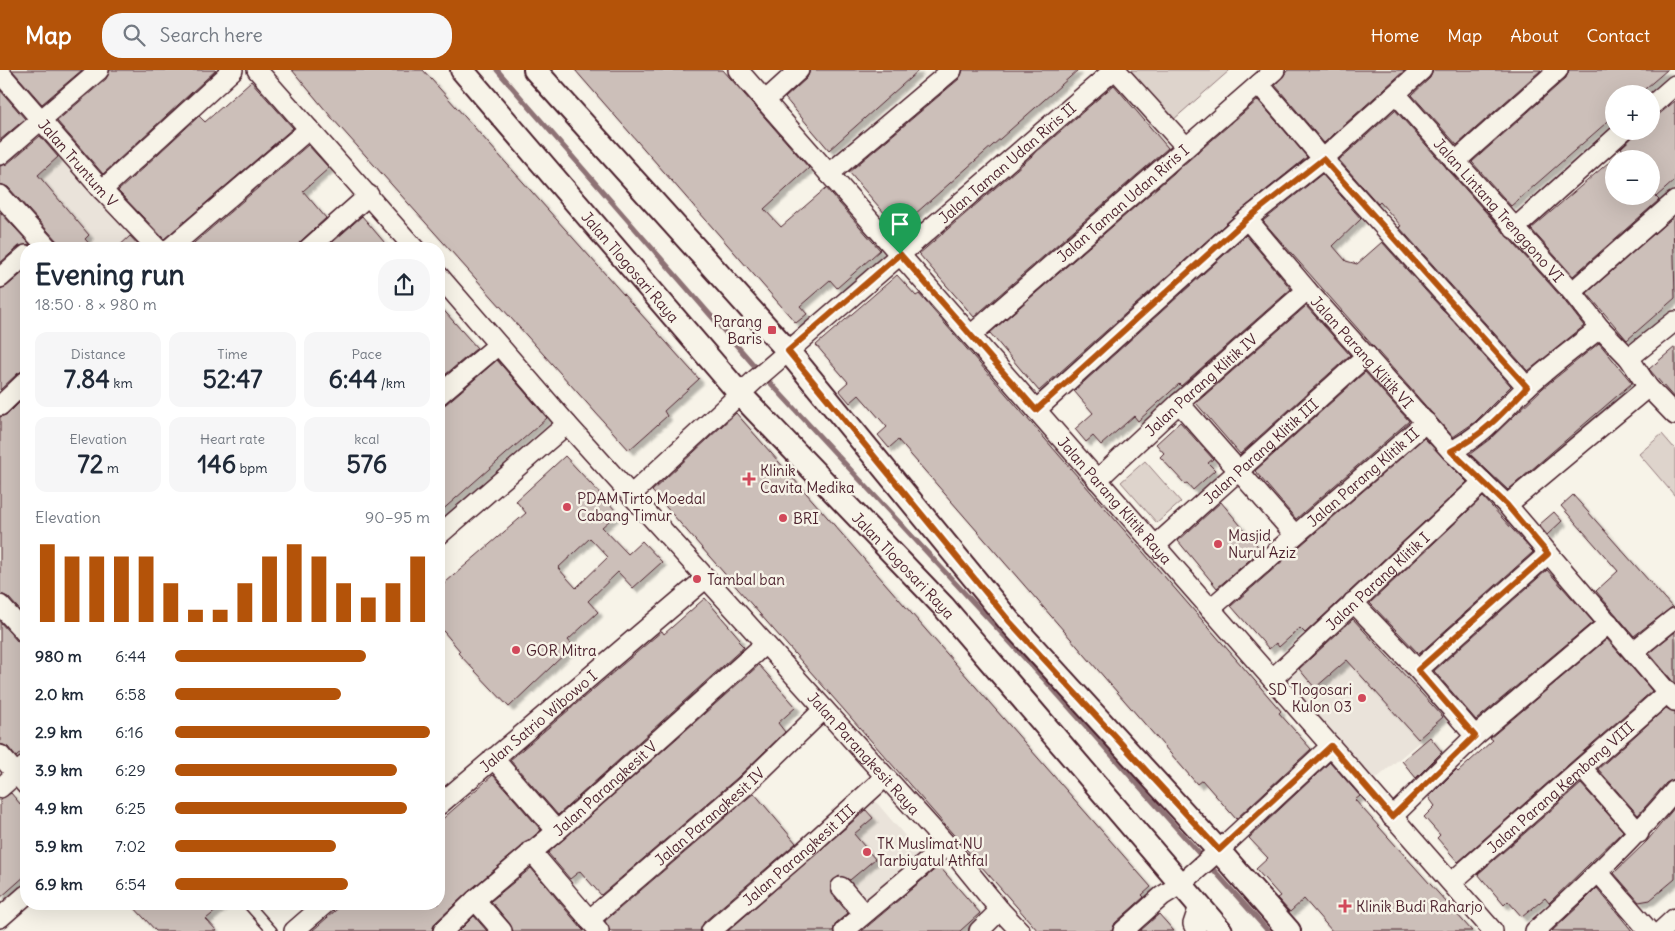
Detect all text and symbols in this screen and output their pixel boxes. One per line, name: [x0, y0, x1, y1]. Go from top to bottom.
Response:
search box: [102, 13, 452, 58]
text: Map: [25, 20, 72, 50]
icon: search: [120, 21, 148, 49]
text: Search here: [160, 23, 263, 47]
text: Home: [1371, 24, 1419, 47]
text: Map: [1447, 24, 1482, 47]
text: About: [1510, 24, 1558, 47]
text: Contact: [1586, 24, 1650, 47]
map controls: [1605, 85, 1660, 205]
button: +: [1605, 85, 1660, 140]
street label: Jalan Taman Udan Riris II: [934, 98, 1080, 227]
street label: Jalan Truntum V: [35, 115, 122, 210]
street label: Jalan Lintang Trenggono VI: [1430, 134, 1568, 286]
street label: Jalan Taman Udan Riris I: [1053, 140, 1192, 266]
button: −: [1605, 150, 1660, 205]
pin: [879, 203, 921, 254]
street label: Jalan Tlogosari Raya: [578, 207, 684, 326]
icon: arrive: [886, 210, 914, 238]
text: Evening run: [35, 257, 185, 293]
button: share: [378, 259, 430, 311]
street label: Jalan Parang Klitik VI: [1307, 292, 1418, 412]
text: 18:50 · 8 × 980 m: [35, 294, 157, 314]
place label: Parang Baris: [713, 312, 762, 348]
marker: Parang Baris: [766, 324, 778, 336]
street label: Jalan Parang Klitik IV: [1141, 329, 1261, 440]
text: Distance: [71, 345, 126, 363]
text: Time: [217, 345, 248, 363]
text: Pace: [352, 345, 382, 363]
text: 7.84: [64, 363, 110, 395]
text: 52:47: [202, 363, 263, 395]
text: 6:44: [328, 363, 377, 395]
text: km: [110, 374, 133, 392]
text: /km: [377, 374, 405, 392]
street label: Jalan Parang Klitik III: [1199, 394, 1322, 508]
street label: Jalan Parang Klitik II: [1303, 423, 1422, 530]
text: Elevation: [69, 430, 127, 448]
text: Heart rate: [200, 430, 265, 448]
text: kcal: [354, 430, 379, 448]
street label: Jalan Parang Klitik Raya: [1054, 432, 1176, 568]
text: 72: [77, 448, 103, 480]
text: 146: [197, 448, 236, 480]
text: 576: [346, 448, 387, 480]
text: m: [103, 459, 119, 477]
text: bpm: [236, 459, 268, 477]
place label: Klinik Cavita Medika: [760, 461, 855, 497]
marker: Klinik Cavita Medika: [742, 472, 756, 486]
place label: PDAM Tirto Moedal Cabang Timur: [577, 489, 706, 525]
marker: PDAM Tirto Moedal Cabang Timur: [561, 501, 573, 513]
text: Elevation: [35, 507, 101, 527]
text: 90–95 m: [365, 507, 430, 527]
street label: Jalan Tlogosari Raya: [849, 508, 959, 623]
place label: BRI: [793, 509, 819, 528]
marker: BRI: [777, 512, 789, 524]
place label: Masjid Nurul Aziz: [1228, 526, 1296, 562]
street label: Jalan Parang Klitik I: [1321, 528, 1433, 634]
marker: Masjid Nurul Aziz: [1212, 538, 1224, 550]
place label: Tambal ban: [707, 570, 785, 589]
marker: Tambal ban: [691, 573, 703, 585]
place label: GOR Mitra: [526, 641, 597, 660]
marker: GOR Mitra: [510, 644, 522, 656]
text: 980 m: [35, 646, 82, 666]
text: 6:44: [115, 646, 146, 666]
street label: Jalan Satrio Wibowo I: [476, 666, 601, 776]
place label: SD Tlogosari Kulon 03: [1268, 680, 1352, 716]
text: 2.0 km: [35, 684, 84, 704]
text: 6:58: [115, 684, 146, 704]
street label: Jalan Parangkesit Raya: [804, 688, 925, 819]
marker: SD Tlogosari Kulon 03: [1356, 692, 1368, 704]
street label: Jalan Parang Kembang VIII: [1483, 717, 1638, 857]
text: 2.9 km: [35, 722, 82, 742]
text: 6:16: [115, 722, 143, 742]
street label: Jalan Parangkesit V: [549, 736, 661, 840]
text: 3.9 km: [35, 760, 83, 780]
text: 6:29: [115, 760, 146, 780]
street label: Jalan Parangkesit IV: [650, 763, 768, 869]
text: 4.9 km: [35, 798, 83, 818]
text: 6:25: [115, 798, 146, 818]
street label: Jalan Parangkesit III: [738, 800, 858, 909]
place label: TK Muslimat NU Tarbiyatul Athfal: [877, 834, 988, 870]
text: 5.9 km: [35, 836, 83, 856]
text: 7:02: [115, 836, 146, 856]
marker: TK Muslimat NU Tarbiyatul Athfal: [861, 846, 873, 858]
text: 6.9 km: [35, 874, 83, 894]
text: 6:54: [115, 874, 146, 894]
place label: Klinik Budi Raharjo: [1356, 897, 1483, 916]
marker: Klinik Budi Raharjo: [1338, 899, 1352, 913]

